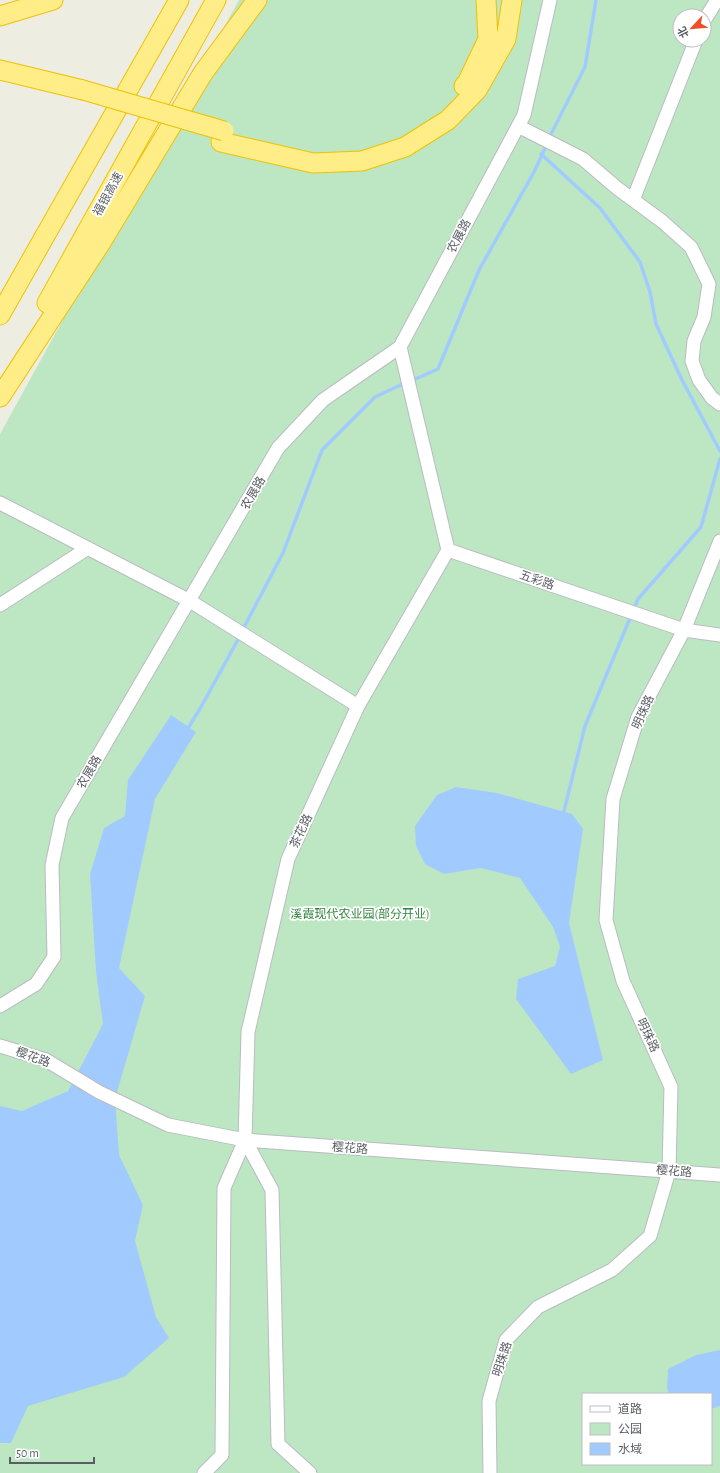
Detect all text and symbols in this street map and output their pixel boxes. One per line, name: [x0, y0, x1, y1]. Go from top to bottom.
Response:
north arrow: [672, 8, 712, 48]
text: 北: [676, 25, 691, 40]
street label: 福银高速: [90, 170, 125, 218]
street label: 农展路: [444, 217, 473, 255]
street label: 农展路: [238, 474, 267, 512]
street label: 五彩路: [518, 568, 556, 592]
street label: 明珠路: [629, 693, 656, 731]
street label: 农展路: [74, 753, 103, 791]
street label: 茶花路: [287, 812, 314, 850]
park label: 溪霞现代农业园(部分开业): [290, 907, 430, 920]
street label: 明珠路: [635, 1016, 662, 1054]
street label: 樱花路: [14, 1044, 52, 1069]
street label: 樱花路: [332, 1140, 368, 1155]
street label: 樱花路: [656, 1162, 693, 1179]
street label: 明珠路: [490, 1340, 513, 1378]
legend: [582, 1393, 712, 1465]
text: 道路: [618, 1402, 642, 1415]
text: 公园: [618, 1423, 642, 1435]
scale bar: [10, 1439, 94, 1465]
text: 水域: [618, 1443, 642, 1455]
text: 50 m: [16, 1447, 39, 1459]

